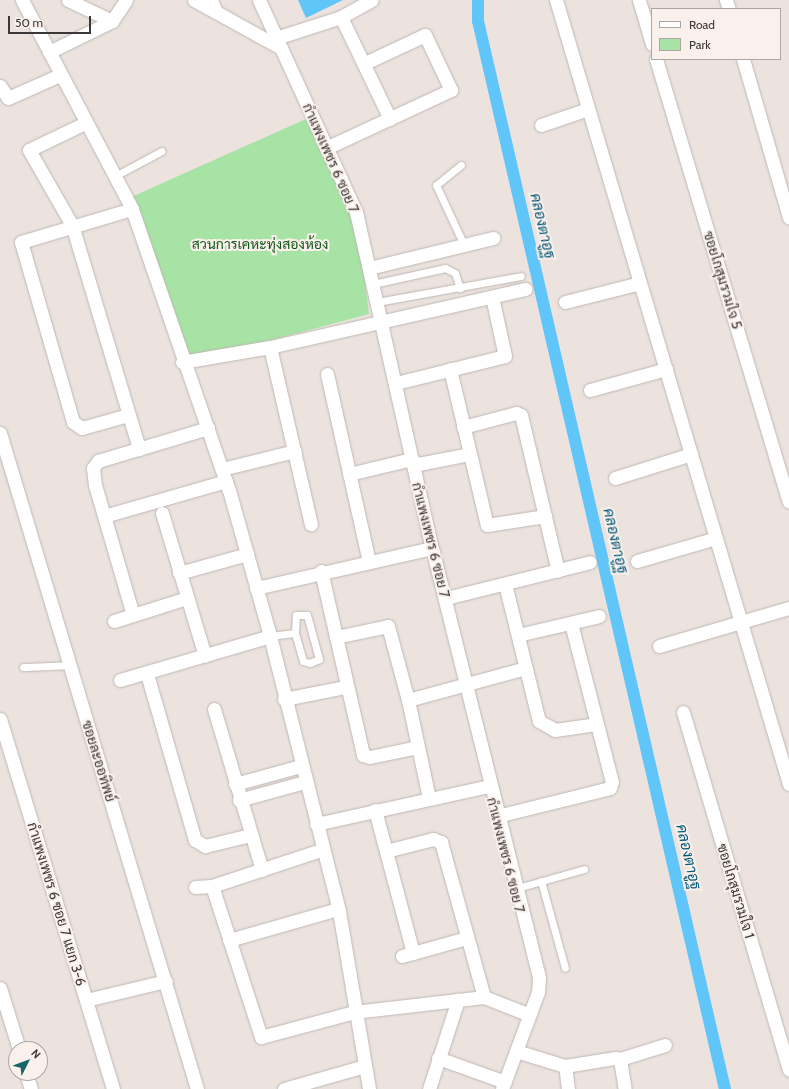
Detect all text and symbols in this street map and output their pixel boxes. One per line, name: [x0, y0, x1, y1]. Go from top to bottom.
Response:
scale bar: [10, 8, 93, 34]
legend: [651, 8, 781, 60]
text: 50 m: [15, 15, 43, 30]
text: Road: [689, 17, 715, 32]
text: Park: [689, 37, 711, 52]
street label: กำแพงเพชร 6 ซอย 7: [299, 101, 363, 215]
water label: คลองตาอูฐ: [526, 192, 558, 260]
street label: ซอยโกสุมรวมใจ 5: [700, 229, 746, 331]
park label: สวนการเคหะทุ่งสองห้อง: [192, 236, 328, 252]
street label: กำแพงเพชร 6 ซอย 7: [409, 481, 453, 599]
water label: คลองตาอูฐ: [599, 507, 631, 575]
street label: ซอยละออทิพย์: [79, 718, 119, 804]
street label: กำแพงเพชร 6 ซอย 7: [484, 796, 528, 914]
street label: กำแพงเพชร 6 ซอย 7 แยก 3-6: [24, 820, 90, 988]
water label: คลองตาอูฐ: [672, 823, 704, 891]
street label: ซอยโกสุมรวมใจ 1: [714, 842, 758, 940]
north arrow: [8, 1041, 48, 1081]
text: N: [28, 1046, 44, 1061]

